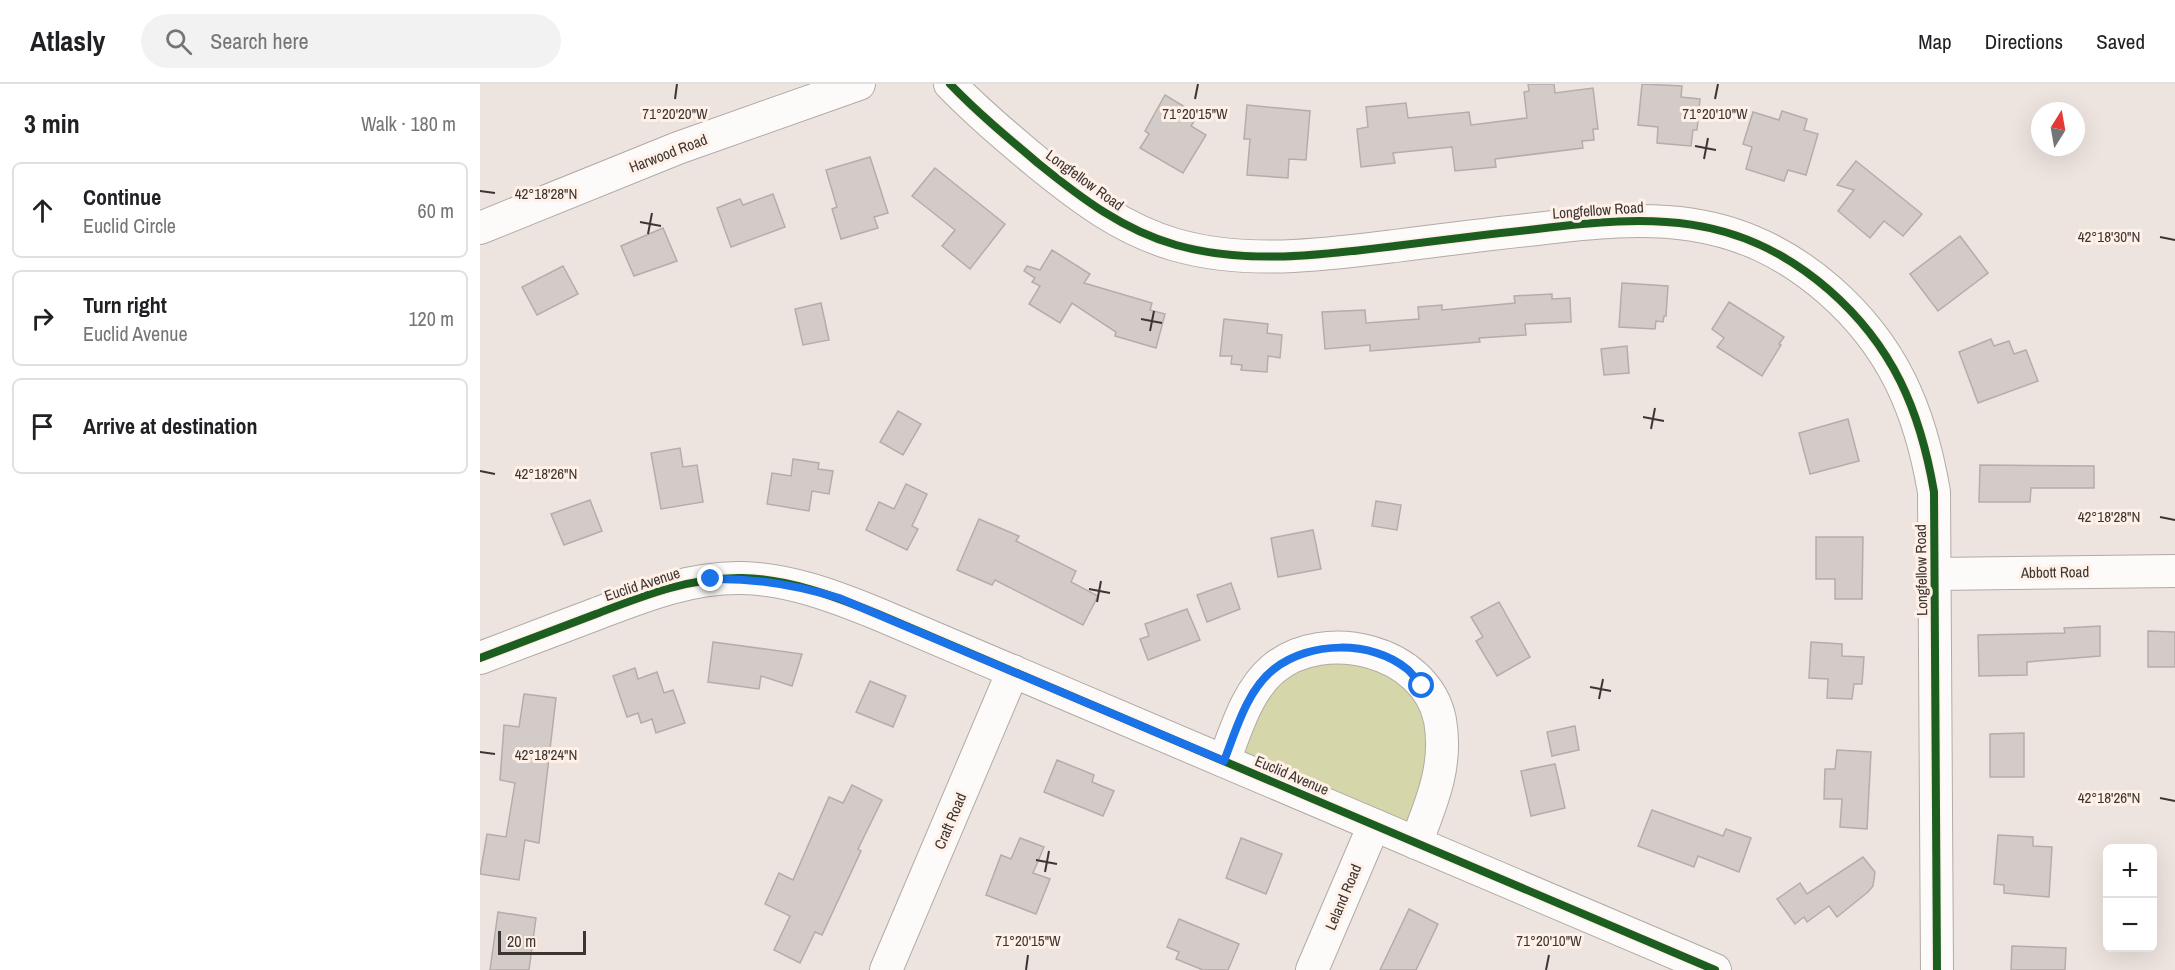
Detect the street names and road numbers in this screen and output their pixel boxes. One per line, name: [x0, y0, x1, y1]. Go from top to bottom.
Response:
street label: Harwood Road: [626, 128, 710, 178]
street label: Longfellow Road: [1042, 145, 1128, 215]
street label: Longfellow Road: [1552, 196, 1644, 224]
street label: Longfellow Road: [1910, 524, 1932, 616]
street label: Abbott Road: [2020, 561, 2089, 583]
street label: Euclid Avenue: [601, 562, 683, 606]
street label: Euclid Avenue: [1252, 750, 1332, 800]
street label: Craft Road: [929, 790, 971, 852]
street label: Leland Road: [1320, 861, 1366, 933]

